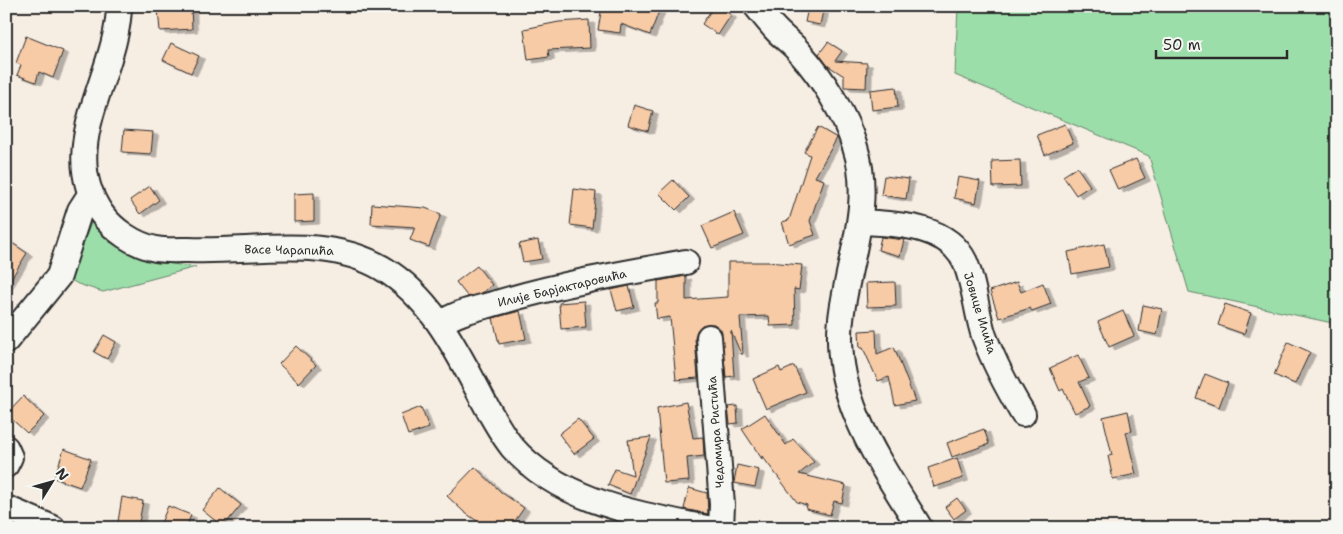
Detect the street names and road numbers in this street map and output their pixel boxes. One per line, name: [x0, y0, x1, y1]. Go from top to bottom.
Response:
street label: Васе Чарапића: [244, 241, 334, 259]
street label: Илије Барјактаровића: [496, 265, 629, 311]
street label: Јовице Илића: [960, 270, 1000, 356]
street label: Чедомира Ристића: [704, 375, 728, 489]

